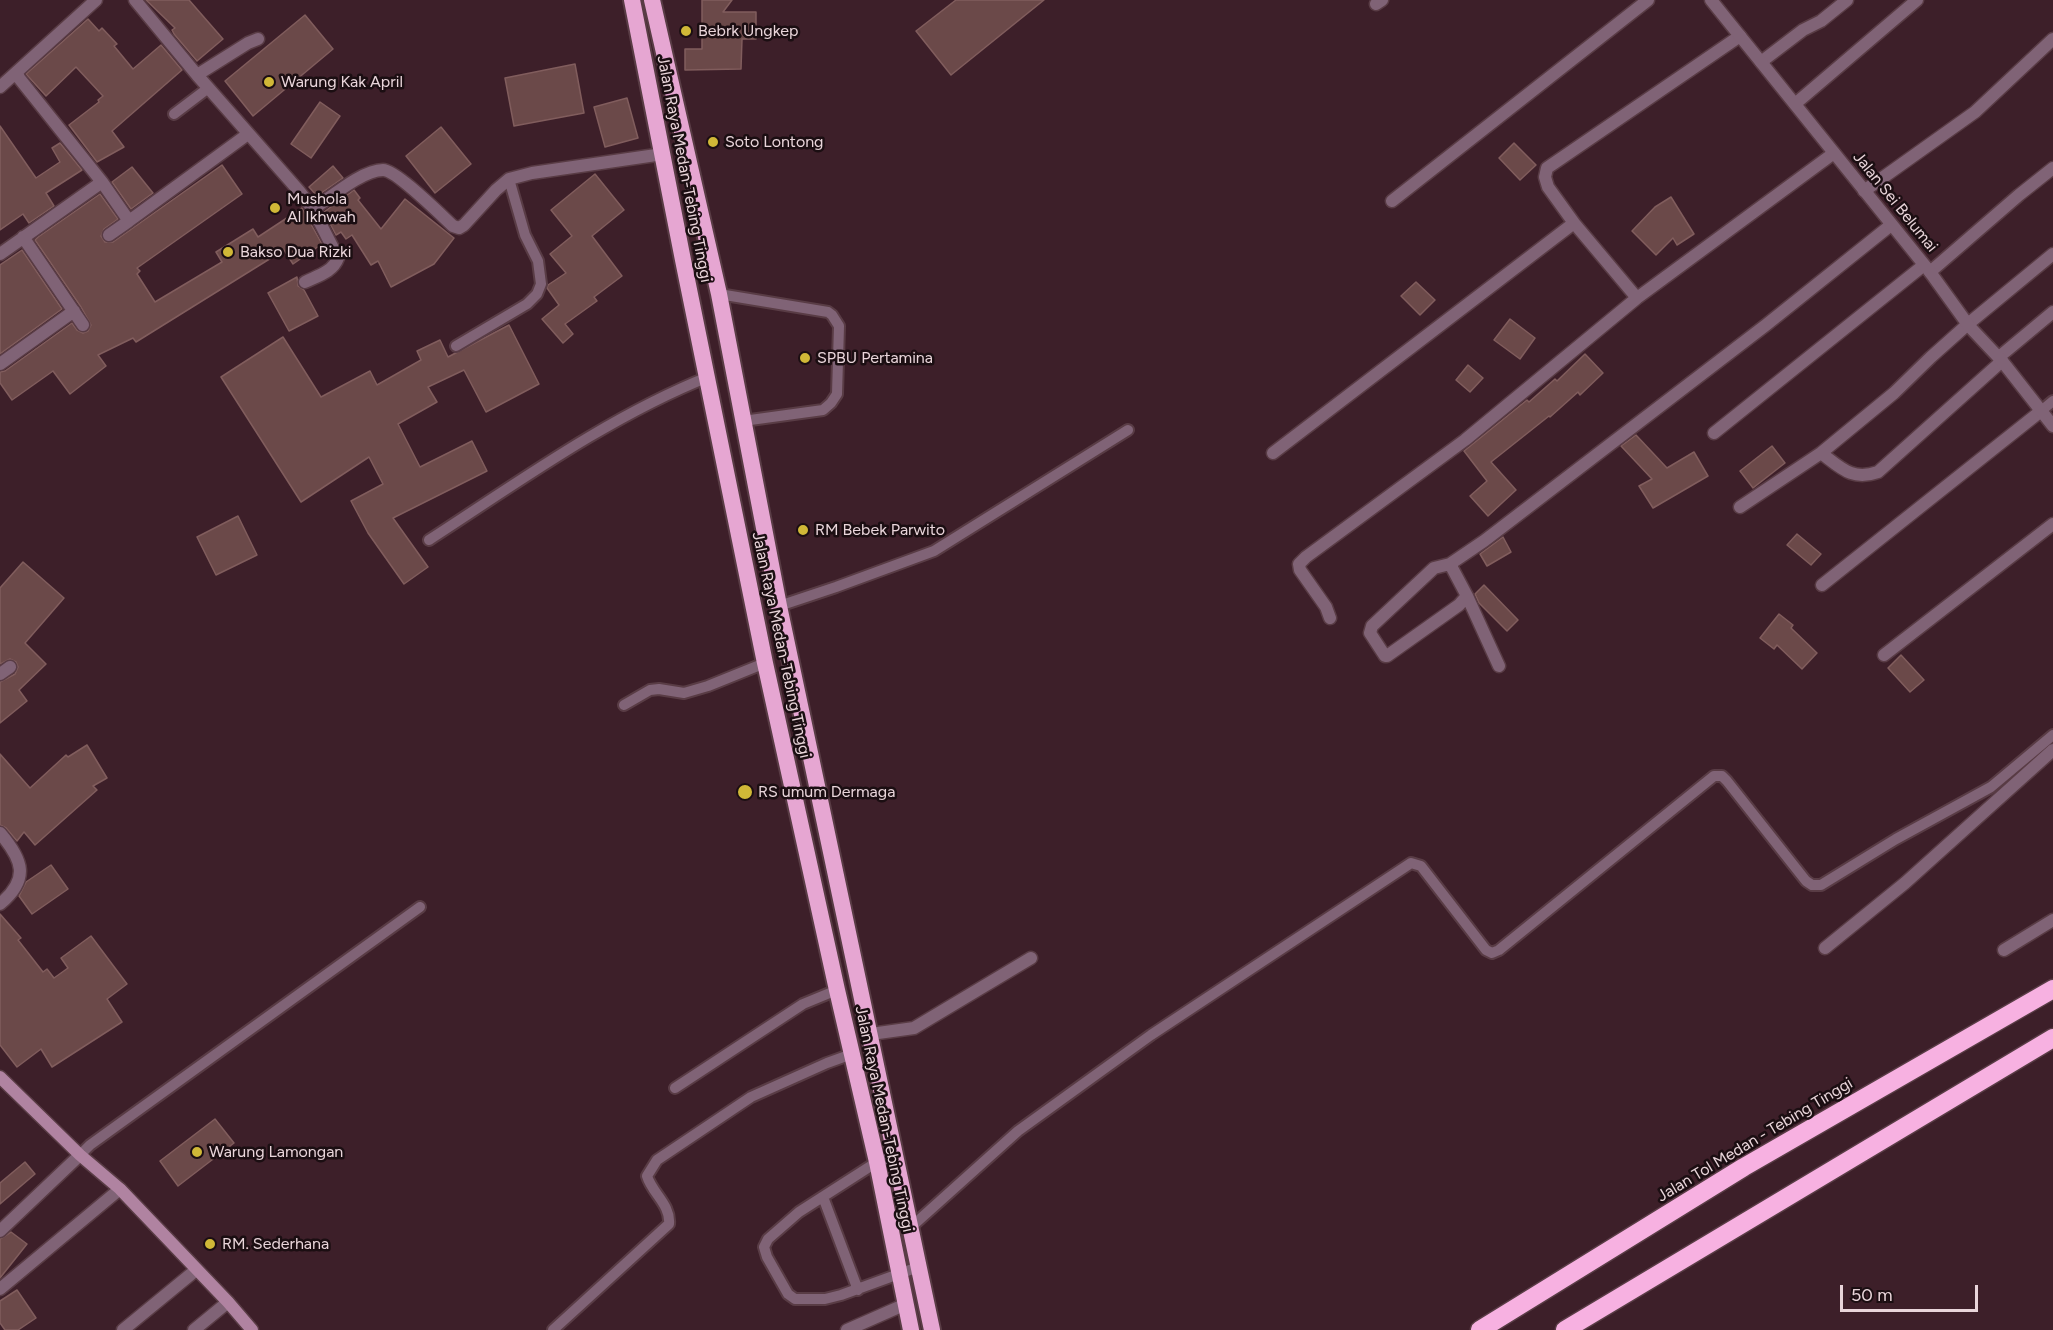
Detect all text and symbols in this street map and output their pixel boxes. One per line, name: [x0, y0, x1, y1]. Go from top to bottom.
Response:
place label: Bebrk Ungkep: [698, 21, 798, 41]
marker: Bebrk Ungkep: [679, 24, 693, 38]
street label: Jalan Raya Medan-Tebing Tinggi: [653, 54, 715, 284]
place label: Warung Kak April: [281, 72, 403, 92]
marker: Warung Kak April: [262, 75, 276, 89]
place label: Soto Lontong: [725, 132, 823, 152]
marker: Soto Lontong: [706, 135, 720, 149]
street label: Jalan Sei Belumai: [1849, 148, 1941, 256]
place label: Mushola Al Ikhwah: [287, 189, 356, 227]
marker: Mushola Al Ikhwah: [268, 201, 282, 215]
place label: Bakso Dua Rizki: [240, 242, 351, 262]
marker: Bakso Dua Rizki: [221, 245, 235, 259]
place label: SPBU Pertamina: [817, 348, 933, 368]
marker: SPBU Pertamina: [798, 351, 812, 365]
place label: RM Bebek Parwito: [815, 520, 945, 540]
marker: RM Bebek Parwito: [796, 523, 810, 537]
street label: Jalan Raya Medan-Tebing Tinggi: [748, 530, 814, 760]
place label: RS umum Dermaga: [758, 782, 895, 802]
marker: RS umum Dermaga: [736, 783, 754, 801]
street label: Jalan Raya Medan-Tebing Tinggi: [851, 1004, 917, 1234]
street label: Jalan Tol Medan - Tebing Tinggi: [1654, 1074, 1856, 1206]
place label: Warung Lamongan: [209, 1142, 343, 1162]
marker: Warung Lamongan: [190, 1145, 204, 1159]
place label: RM. Sederhana: [222, 1234, 329, 1254]
marker: RM. Sederhana: [203, 1237, 217, 1251]
scale bar: [1843, 1273, 1981, 1311]
text: 50 m: [1851, 1284, 1893, 1306]

